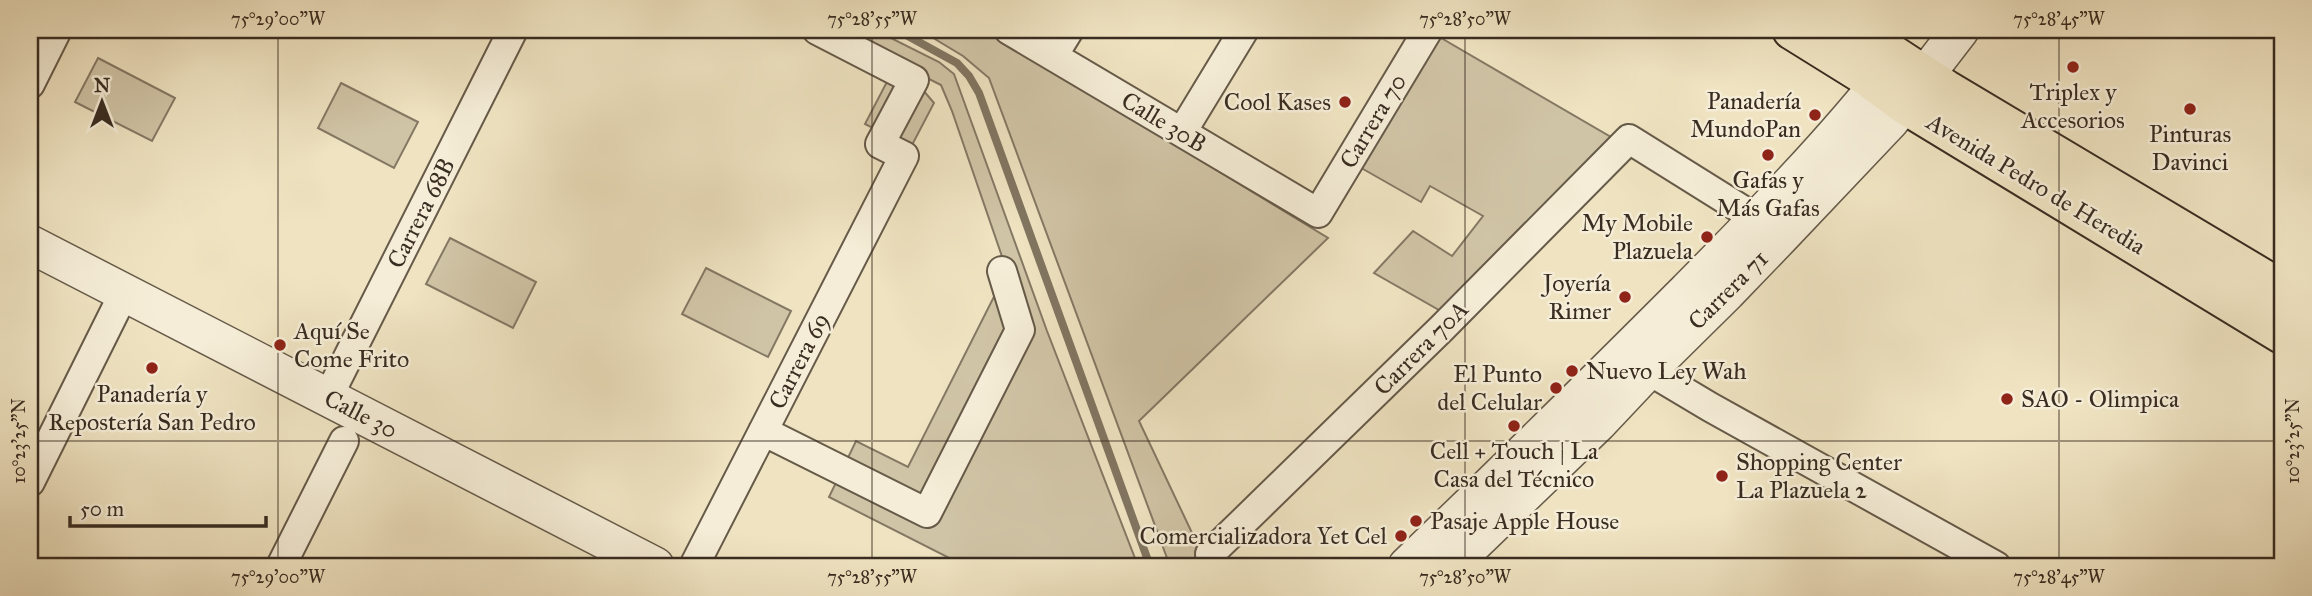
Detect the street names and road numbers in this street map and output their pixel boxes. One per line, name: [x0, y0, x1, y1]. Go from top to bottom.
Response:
street label: Carrera 70: [1333, 68, 1413, 174]
street label: Calle 30B: [1116, 85, 1212, 159]
street label: Avenida Pedro de Heredia: [1920, 106, 2152, 262]
street label: Carrera 68B: [380, 153, 462, 273]
street label: Carrera 71: [1682, 244, 1774, 336]
street label: Carrera 70A: [1367, 294, 1475, 402]
street label: Carrera 69: [762, 308, 836, 414]
street label: Calle 30: [319, 383, 403, 445]

